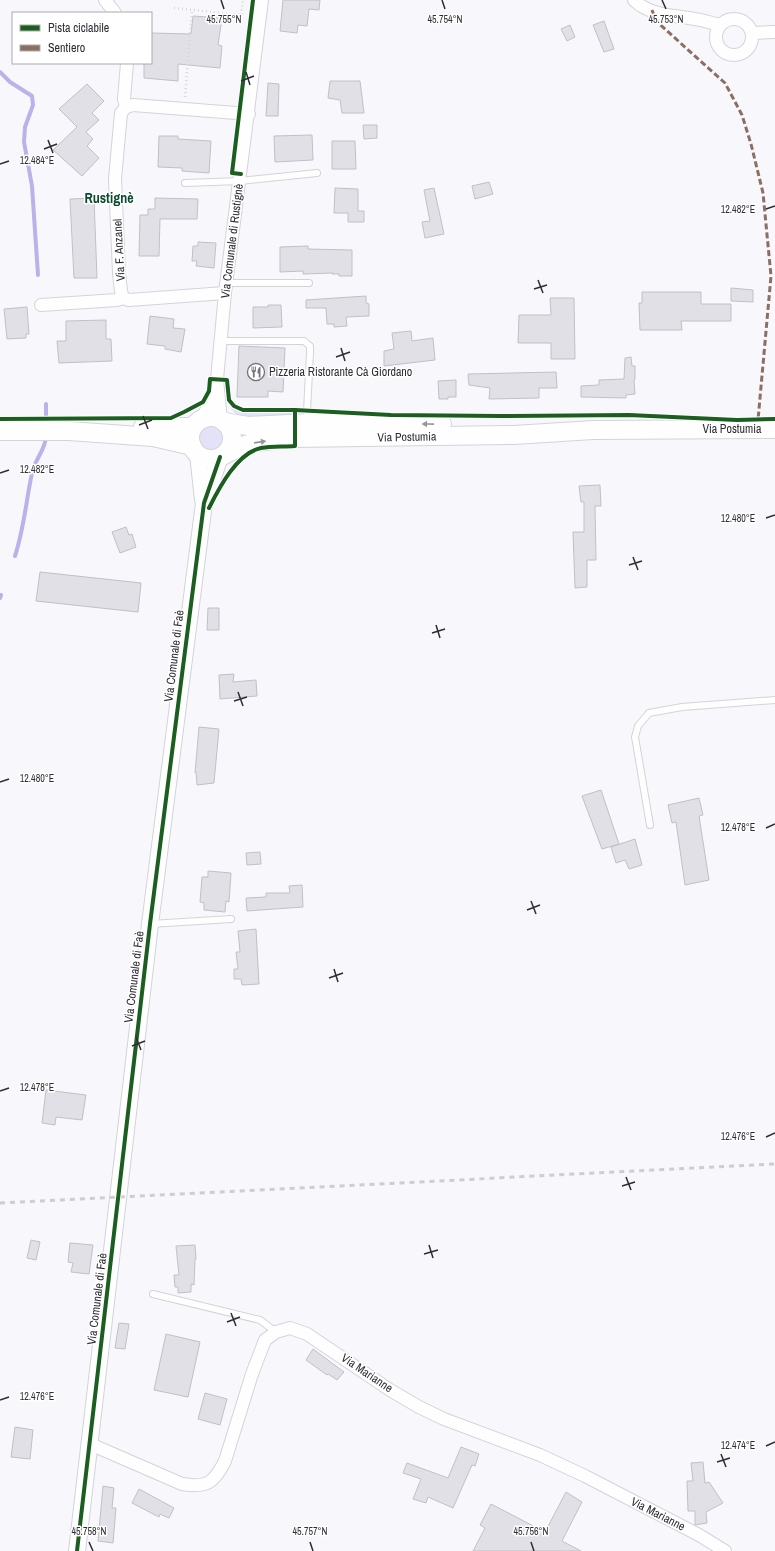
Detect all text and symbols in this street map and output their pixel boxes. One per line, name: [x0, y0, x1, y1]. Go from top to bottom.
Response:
legend: [12, 12, 152, 64]
text: 45.755°N: [207, 13, 242, 26]
text: 45.754°N: [428, 13, 463, 26]
text: 45.753°N: [649, 13, 684, 26]
text: Pista ciclabile: [48, 20, 109, 36]
text: Sentiero: [48, 40, 85, 56]
text: 12.484°E: [20, 154, 54, 167]
street label: Via Comunale di Rustignè: [217, 183, 247, 299]
district label: Rustignè: [84, 189, 134, 207]
text: 12.482°E: [721, 203, 755, 216]
street label: Via F. Anzanel: [109, 218, 129, 282]
restaurant icon: Pizzeria Ristorante Cà Giordano: [246, 362, 266, 382]
place label: Pizzeria Ristorante Cà Giordano: [269, 364, 412, 380]
one-way arrow: [421, 421, 434, 427]
street label: Via Postumia: [703, 421, 762, 437]
street label: Via Postumia: [377, 428, 437, 446]
one-way arrow: [254, 439, 266, 445]
text: 12.482°E: [20, 463, 54, 476]
text: 12.480°E: [721, 512, 755, 525]
street label: Via Comunale di Faè: [160, 609, 188, 703]
text: 12.480°E: [20, 772, 54, 785]
text: 12.478°E: [721, 821, 755, 834]
street label: Via Comunale di Faè: [120, 930, 148, 1024]
text: 12.478°E: [20, 1081, 54, 1094]
text: 12.476°E: [721, 1130, 755, 1143]
street label: Via Comunale di Faè: [83, 1252, 111, 1346]
street label: Via Marianne: [338, 1350, 396, 1396]
text: 12.476°E: [20, 1390, 54, 1403]
text: 12.474°E: [721, 1439, 755, 1452]
street label: Via Marianne: [628, 1493, 688, 1535]
text: 45.758°N: [72, 1525, 107, 1538]
text: 45.757°N: [293, 1525, 328, 1538]
text: 45.756°N: [514, 1525, 549, 1538]

